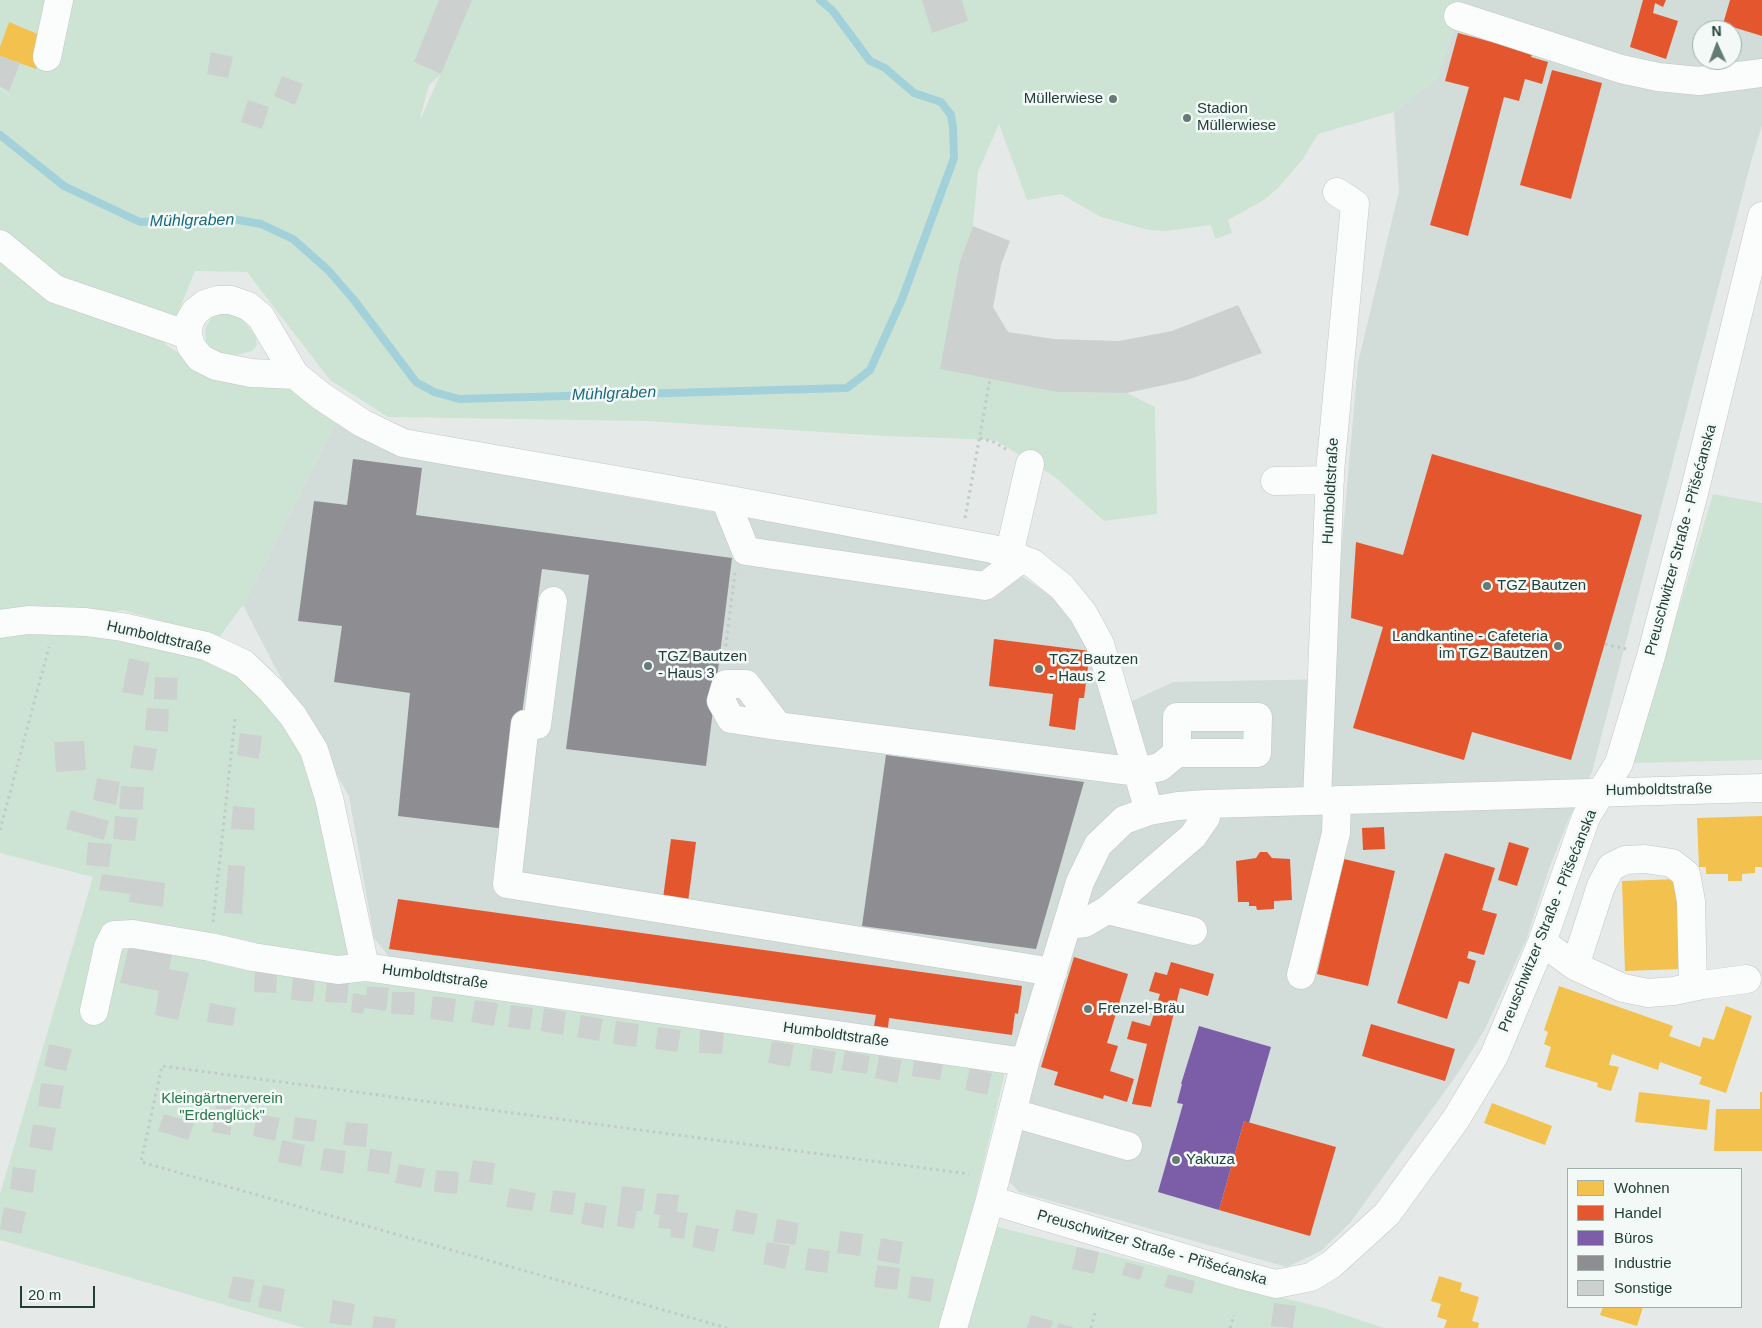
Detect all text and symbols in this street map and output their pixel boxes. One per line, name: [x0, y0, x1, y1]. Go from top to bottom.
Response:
north arrow: [1692, 20, 1742, 70]
text: N: [1711, 23, 1722, 39]
place label: Müllerwiese: [1024, 90, 1103, 108]
marker: Müllerwiese: [1107, 93, 1119, 105]
place label: Stadion Müllerwiese: [1197, 100, 1276, 135]
marker: Stadion Müllerwiese: [1181, 112, 1193, 124]
water label: Mühlgraben: [150, 211, 234, 231]
water label: Mühlgraben: [571, 383, 657, 405]
street label: Preuschwitzer Straße - Přišećanska: [1641, 423, 1721, 657]
street label: Humboldtstraße: [1319, 437, 1343, 545]
place label: TGZ Bautzen: [1497, 577, 1586, 595]
marker: TGZ Bautzen: [1481, 580, 1493, 592]
street label: Humboldtstraße: [105, 617, 213, 659]
place label: Landkantine - Cafeteria im TGZ Bautzen: [1392, 628, 1548, 663]
marker: Landkantine - Cafeteria im TGZ Bautzen: [1552, 640, 1564, 652]
place label: TGZ Bautzen - Haus 3: [658, 648, 747, 683]
place label: TGZ Bautzen - Haus 2: [1049, 651, 1138, 686]
marker: TGZ Bautzen - Haus 3: [642, 660, 654, 672]
marker: TGZ Bautzen - Haus 2: [1033, 663, 1045, 675]
street label: Humboldtstraße: [1605, 780, 1713, 800]
street label: Preuschwitzer Straße - Přišećanska: [1495, 807, 1601, 1035]
street label: Humboldtstraße: [381, 961, 489, 993]
place label: Frenzel-Bräu: [1098, 1000, 1185, 1018]
marker: Frenzel-Bräu: [1082, 1003, 1094, 1015]
street label: Humboldtstraße: [782, 1019, 890, 1051]
park label: Kleingärtnerverein "Erdenglück": [161, 1090, 283, 1125]
place label: Yakuza: [1186, 1151, 1235, 1169]
marker: Yakuza: [1170, 1154, 1182, 1166]
legend: [1567, 1168, 1742, 1308]
text: Wohnen: [1614, 1179, 1670, 1196]
text: Handel: [1614, 1204, 1662, 1221]
street label: Preuschwitzer Straße - Přišećanska: [1035, 1206, 1269, 1290]
text: Büros: [1614, 1229, 1653, 1246]
text: Industrie: [1614, 1254, 1672, 1271]
scale bar: [22, 1276, 98, 1308]
text: Sonstige: [1614, 1279, 1672, 1296]
text: 20 m: [28, 1286, 61, 1303]

